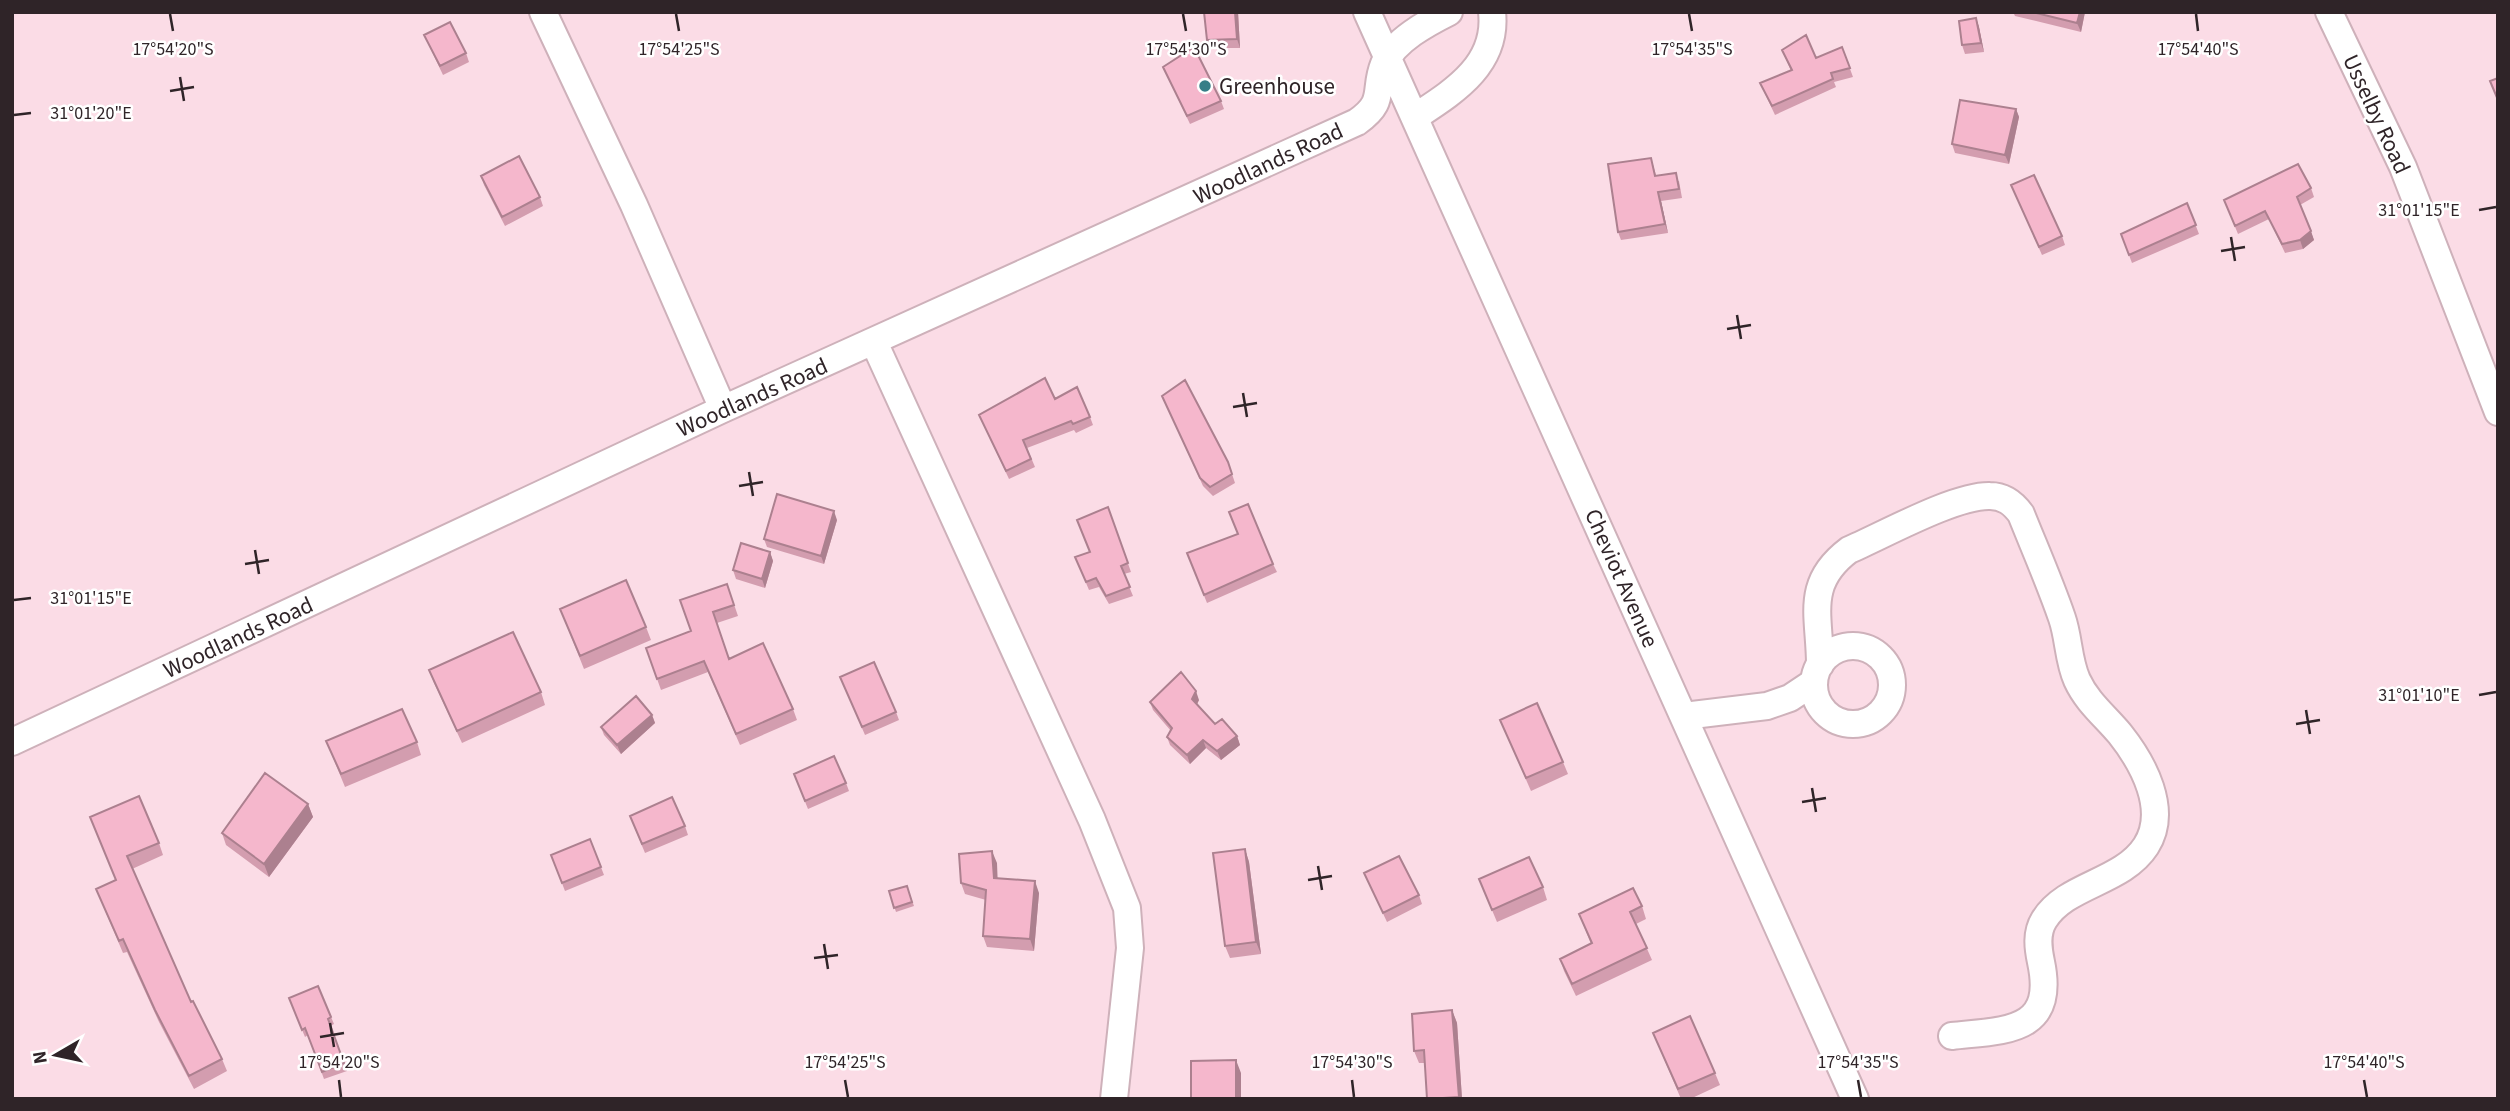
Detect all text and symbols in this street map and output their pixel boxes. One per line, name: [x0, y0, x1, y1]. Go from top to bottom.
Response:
text: 17°54'20"S: [132, 37, 214, 62]
text: 17°54'25"S: [638, 37, 720, 62]
text: 17°54'30"S: [1145, 37, 1227, 62]
text: 17°54'35"S: [1651, 37, 1733, 62]
text: 17°54'40"S: [2157, 37, 2239, 62]
street label: Usselby Road: [2334, 49, 2419, 179]
place label: Greenhouse: [1219, 70, 1335, 103]
marker: Greenhouse: [1197, 78, 1213, 94]
text: 31°01'20"E: [50, 101, 132, 126]
street label: Woodlands Road: [1188, 114, 1349, 213]
text: 31°01'15"E: [2378, 198, 2460, 223]
street label: Woodlands Road: [671, 349, 833, 446]
street label: Cheviot Avenue: [1576, 503, 1667, 653]
text: 31°01'15"E: [50, 586, 132, 611]
street label: Woodlands Road: [158, 588, 319, 687]
text: 31°01'10"E: [2378, 683, 2460, 708]
north arrow: [21, 1020, 91, 1090]
text: N: [26, 1049, 55, 1066]
text: 17°54'20"S: [298, 1050, 380, 1075]
text: 17°54'25"S: [804, 1050, 886, 1075]
text: 17°54'30"S: [1311, 1050, 1393, 1075]
text: 17°54'35"S: [1817, 1050, 1899, 1075]
text: 17°54'40"S: [2323, 1050, 2405, 1075]

